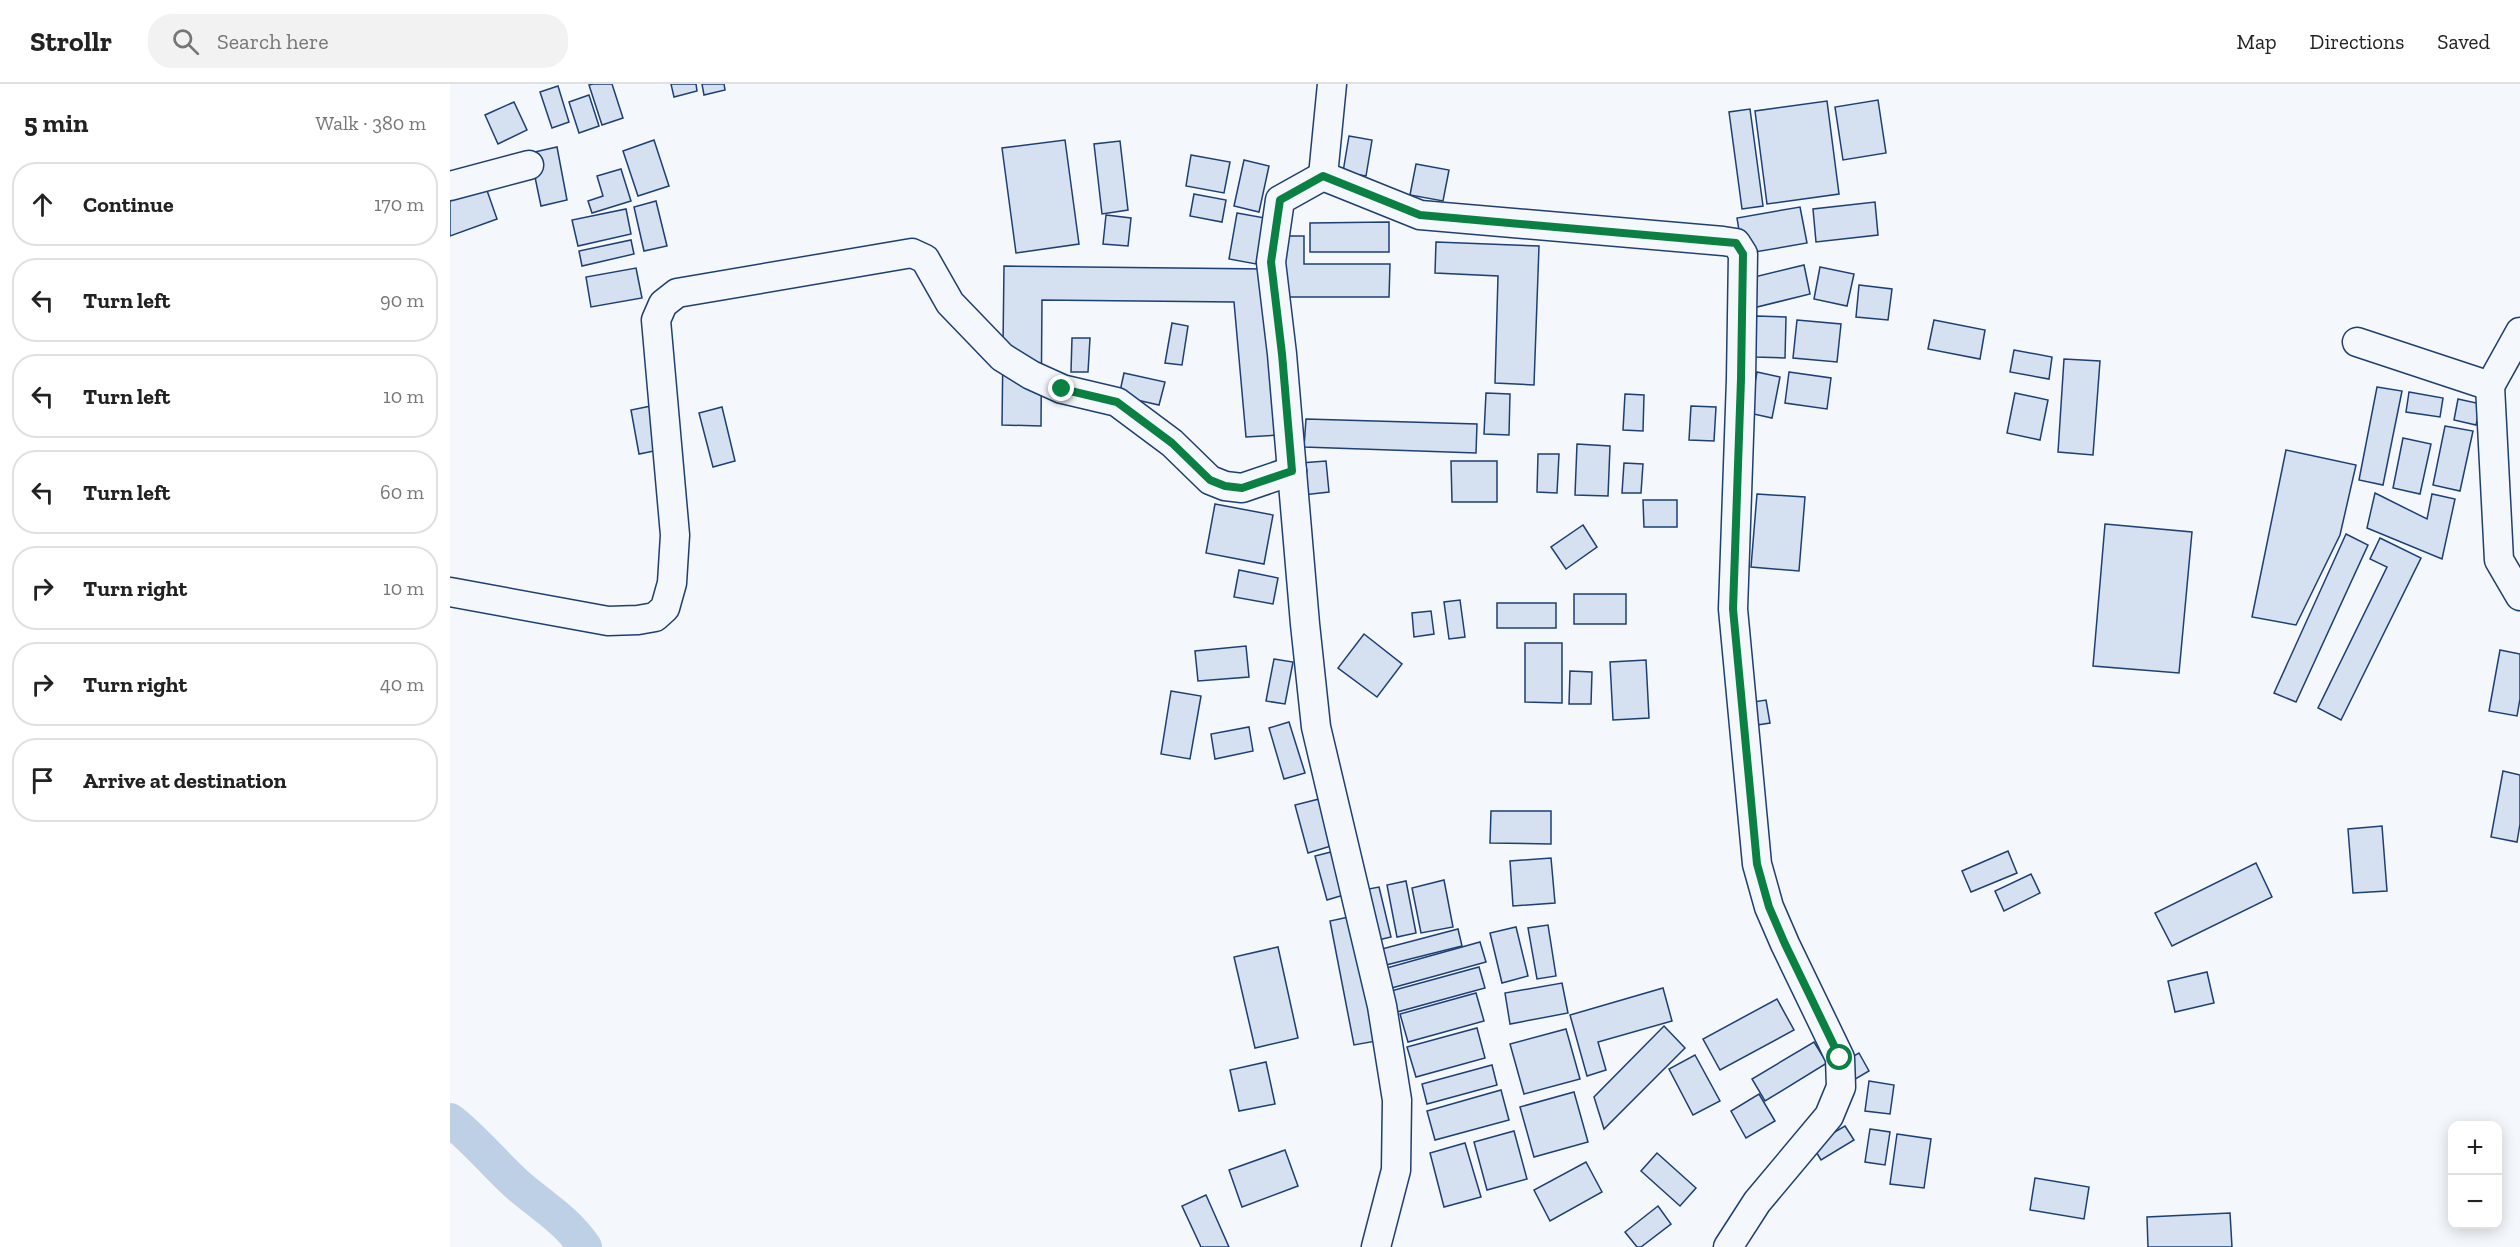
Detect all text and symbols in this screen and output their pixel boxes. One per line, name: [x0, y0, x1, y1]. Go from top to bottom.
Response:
search box: [148, 14, 568, 68]
text: Strollr: [30, 25, 112, 58]
icon: search: [169, 25, 202, 58]
text: Search here: [217, 28, 328, 55]
text: Map: [2237, 29, 2277, 54]
text: Directions: [2310, 29, 2404, 54]
text: Saved: [2437, 29, 2490, 54]
text: 5 min: [24, 107, 88, 139]
text: Walk · 380 m: [316, 111, 426, 135]
icon: ahead: [26, 188, 59, 221]
text: Continue: [83, 191, 174, 218]
text: 170 m: [374, 192, 424, 216]
icon: left: [26, 284, 59, 317]
text: Turn left: [83, 287, 170, 314]
text: 90 m: [380, 288, 424, 312]
route end: [1048, 375, 1074, 401]
icon: left: [26, 380, 59, 413]
text: Turn left: [83, 383, 170, 410]
text: 10 m: [383, 384, 424, 408]
icon: left: [26, 476, 59, 509]
text: Turn left: [83, 479, 170, 506]
text: 60 m: [380, 480, 424, 504]
icon: right: [26, 572, 59, 605]
text: Turn right: [83, 575, 187, 602]
text: 10 m: [383, 576, 424, 600]
icon: right: [26, 668, 59, 701]
text: Turn right: [83, 671, 187, 698]
text: 40 m: [380, 672, 424, 696]
icon: arrive: [26, 764, 59, 797]
text: Arrive at destination: [83, 767, 286, 794]
route start: [1826, 1044, 1852, 1070]
map controls: [2448, 1121, 2502, 1229]
button: +: [2448, 1121, 2502, 1175]
button: −: [2448, 1175, 2502, 1229]

